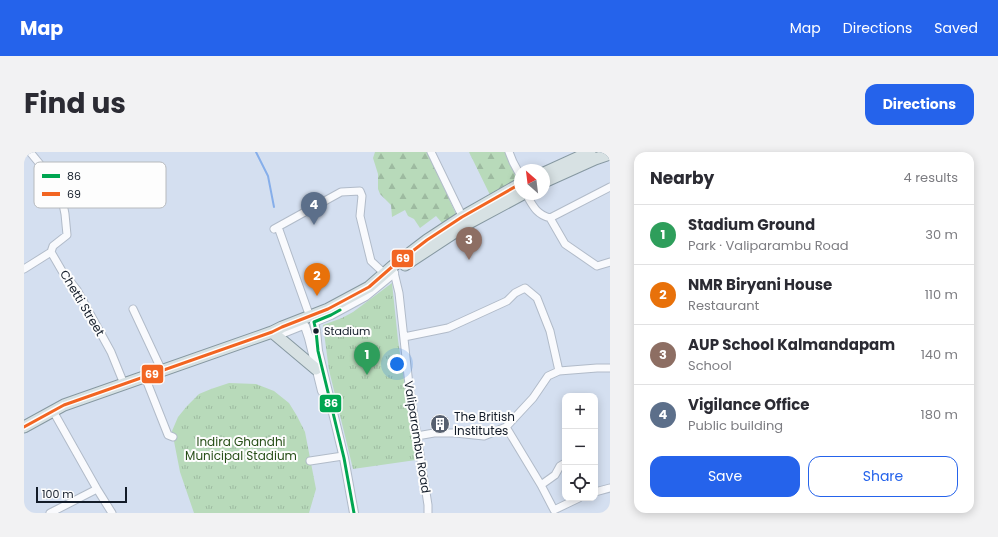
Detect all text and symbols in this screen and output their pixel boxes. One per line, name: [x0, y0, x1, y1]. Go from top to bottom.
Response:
text: Map: [20, 15, 63, 42]
text: Map: [790, 18, 821, 38]
text: Directions: [843, 18, 912, 38]
text: Saved: [934, 18, 978, 38]
text: Find us: [24, 84, 126, 123]
button: Directions: [865, 84, 974, 125]
legend: [34, 162, 166, 208]
north arrow: [514, 164, 550, 200]
text: Nearby: [650, 166, 714, 190]
text: 86: [67, 168, 81, 184]
text: 4 results: [904, 168, 958, 187]
text: 69: [67, 186, 81, 202]
pin: 4: [301, 192, 327, 225]
text: Stadium Ground: [688, 214, 815, 235]
text: 1: [661, 225, 665, 244]
text: 30 m: [925, 225, 958, 244]
pin: 3: [456, 227, 482, 260]
text: Park · Valiparambu Road: [688, 236, 849, 255]
line badge: 69: [391, 249, 414, 268]
text: 69: [396, 250, 410, 266]
pin: 2: [304, 263, 330, 296]
street label: Chetti Street: [56, 266, 109, 339]
text: NMR Biryani House: [688, 274, 832, 295]
text: 2: [659, 285, 667, 304]
text: 110 m: [925, 285, 958, 304]
text: Restaurant: [688, 296, 759, 315]
place label: Stadium: [324, 323, 370, 339]
marker: Stadium: [311, 326, 321, 336]
text: AUP School Kalmandapam: [688, 334, 895, 355]
pin: 1: [354, 342, 380, 375]
text: 3: [659, 345, 667, 364]
text: 140 m: [921, 345, 958, 364]
your location: [387, 354, 407, 374]
text: School: [688, 356, 732, 375]
line badge: 69: [141, 364, 164, 384]
text: 69: [145, 366, 159, 382]
street label: Valiparambu Road: [400, 380, 435, 494]
map controls: [562, 393, 598, 501]
button: +: [562, 393, 598, 429]
line badge: 86: [319, 394, 342, 413]
text: Vigilance Office: [688, 394, 810, 415]
text: 86: [324, 395, 338, 411]
text: 4: [659, 405, 667, 424]
text: 180 m: [921, 405, 958, 424]
place label: The British Institutes: [454, 408, 515, 439]
building icon: The British Institutes: [429, 413, 451, 435]
text: Public building: [688, 416, 783, 435]
button: −: [562, 429, 598, 465]
park label: Indira Ghandhi Municipal Stadium: [185, 433, 297, 464]
button: Save: [650, 456, 800, 497]
button: Share: [808, 456, 958, 497]
button: locate: [562, 465, 598, 501]
scale bar: [36, 485, 127, 504]
text: 100 m: [42, 486, 74, 502]

